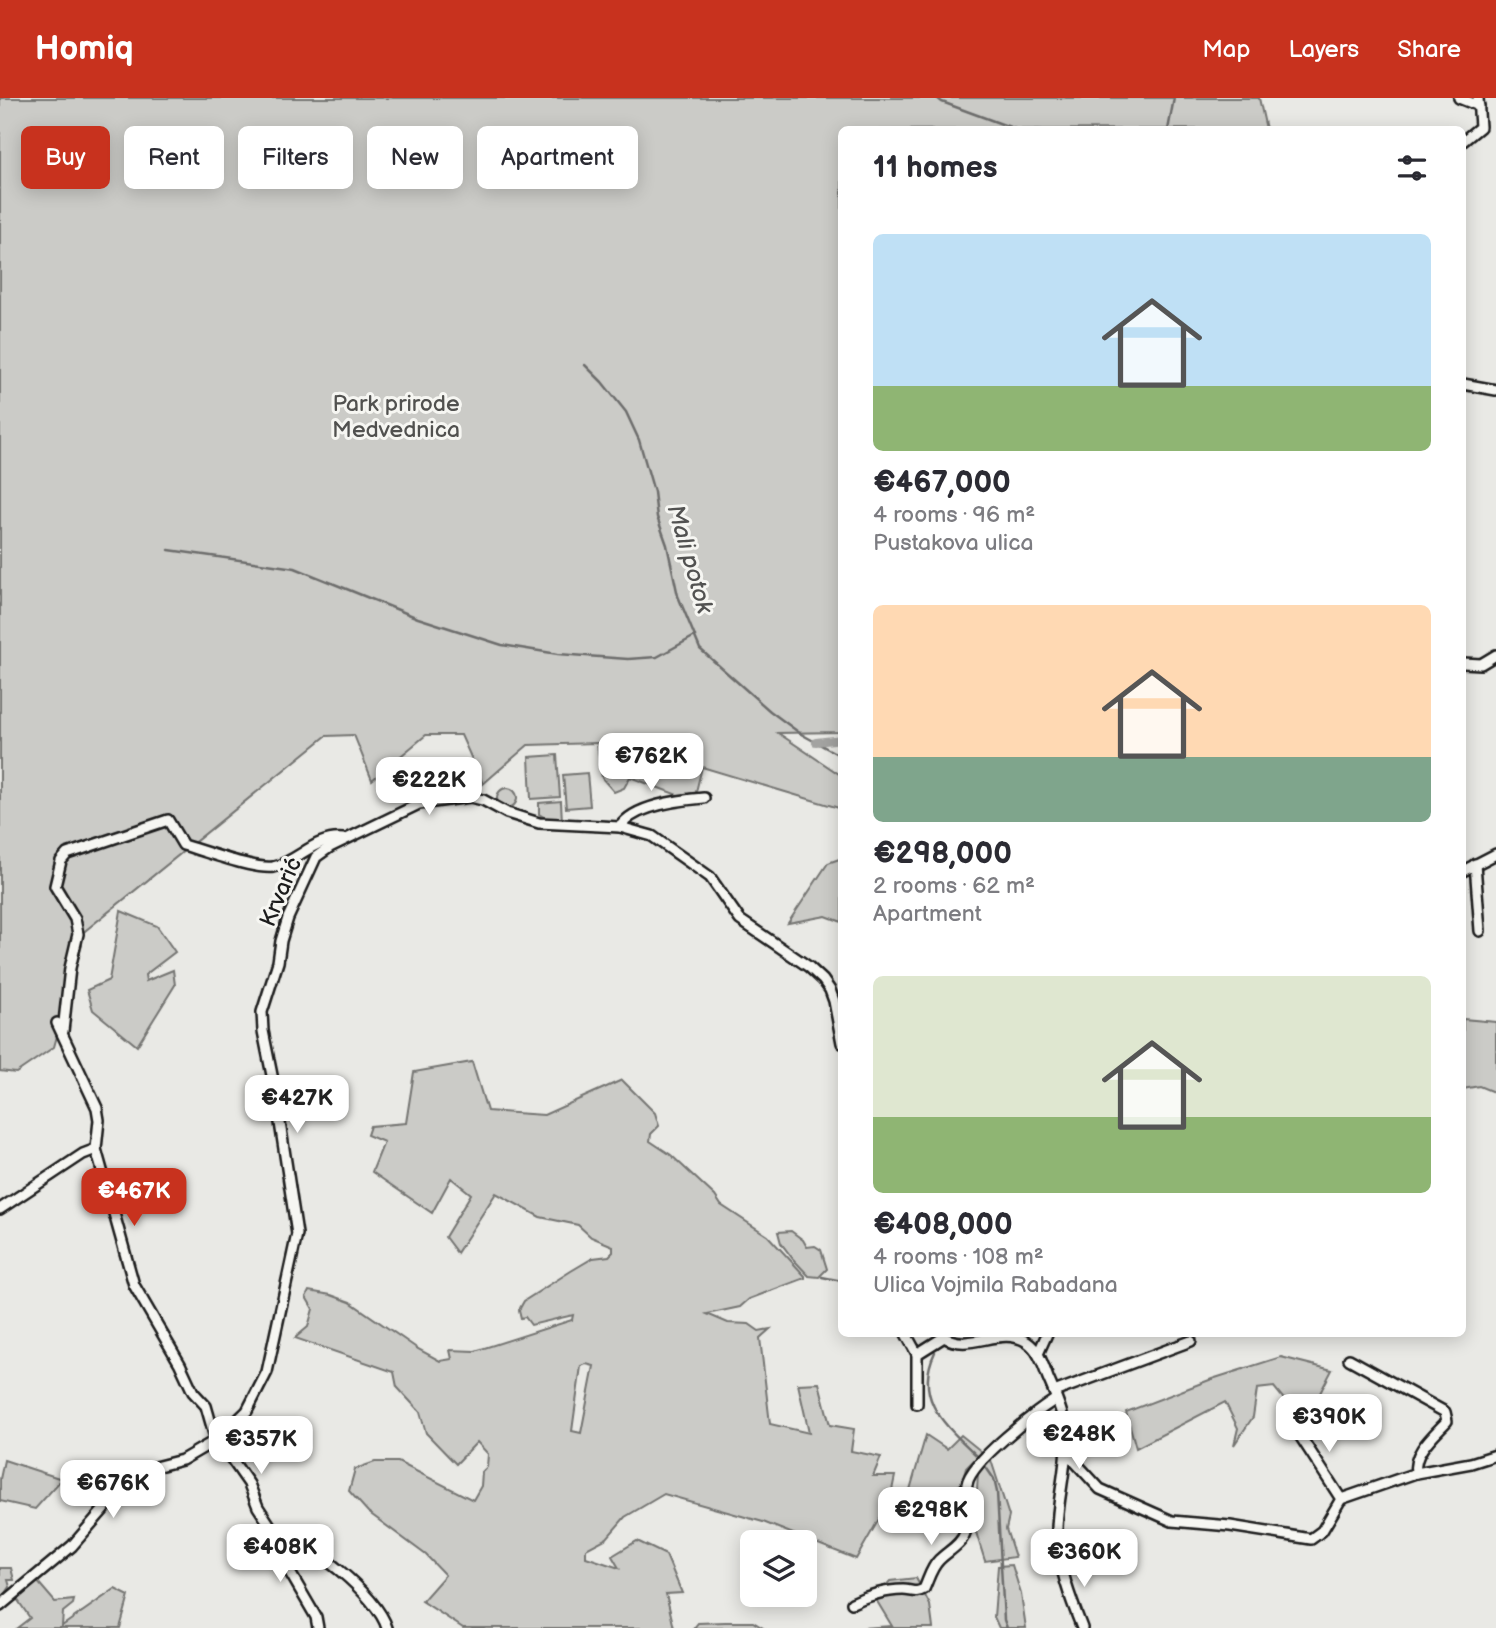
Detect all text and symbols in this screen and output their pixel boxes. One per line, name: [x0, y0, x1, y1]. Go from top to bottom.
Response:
text: Homiq: [35, 29, 133, 69]
text: Map: [1202, 35, 1250, 64]
text: Layers: [1288, 35, 1359, 64]
text: Share: [1397, 35, 1461, 64]
chip: Buy: [21, 126, 110, 189]
chip: Rent: [124, 126, 224, 189]
chip: Filters: [238, 126, 353, 189]
chip: New: [367, 126, 463, 189]
chip: Apartment: [477, 126, 638, 189]
icon: filters: [1393, 149, 1431, 187]
text: 11 homes: [873, 150, 997, 186]
icon: home: [1089, 280, 1215, 406]
park label: Park prirode Medvednica: [332, 390, 460, 444]
text: €467,000: [873, 465, 1011, 501]
water label: Mali potok: [661, 501, 720, 618]
text: 4 rooms · 96 m²: [873, 501, 1035, 529]
text: Pustakova ulica: [873, 529, 1033, 557]
icon: home: [1089, 651, 1215, 777]
pin: €762K: [602, 734, 700, 793]
text: €762K: [614, 742, 688, 770]
pin: €222K: [380, 758, 478, 817]
text: €222K: [392, 766, 466, 794]
text: €298,000: [873, 836, 1012, 872]
street label: Krvarić: [254, 853, 308, 931]
text: 2 rooms · 62 m²: [873, 872, 1035, 900]
text: Apartment: [873, 900, 982, 928]
icon: home: [1089, 1022, 1215, 1148]
pin: €427K: [248, 1076, 346, 1135]
text: €427K: [261, 1084, 333, 1112]
pin: €467K: [85, 1168, 183, 1228]
text: €467K: [97, 1177, 171, 1205]
text: €408,000: [873, 1207, 1013, 1243]
text: 4 rooms · 108 m²: [873, 1243, 1044, 1271]
text: Ulica Vojmila Rabadana: [873, 1271, 1118, 1299]
pin: €390K: [1280, 1394, 1378, 1454]
text: €390K: [1292, 1403, 1366, 1431]
pin: €248K: [1030, 1412, 1128, 1471]
pin: €357K: [212, 1416, 310, 1476]
text: €248K: [1042, 1420, 1116, 1448]
text: €357K: [225, 1425, 297, 1453]
pin: €676K: [64, 1460, 162, 1520]
text: €676K: [76, 1469, 150, 1497]
pin: €298K: [882, 1488, 980, 1547]
text: €298K: [894, 1496, 968, 1524]
pin: €408K: [231, 1524, 329, 1584]
map controls: [740, 1530, 817, 1607]
button: layers: [740, 1530, 817, 1607]
pin: €360K: [1035, 1530, 1133, 1589]
text: €408K: [243, 1533, 317, 1561]
text: €360K: [1047, 1538, 1121, 1566]

